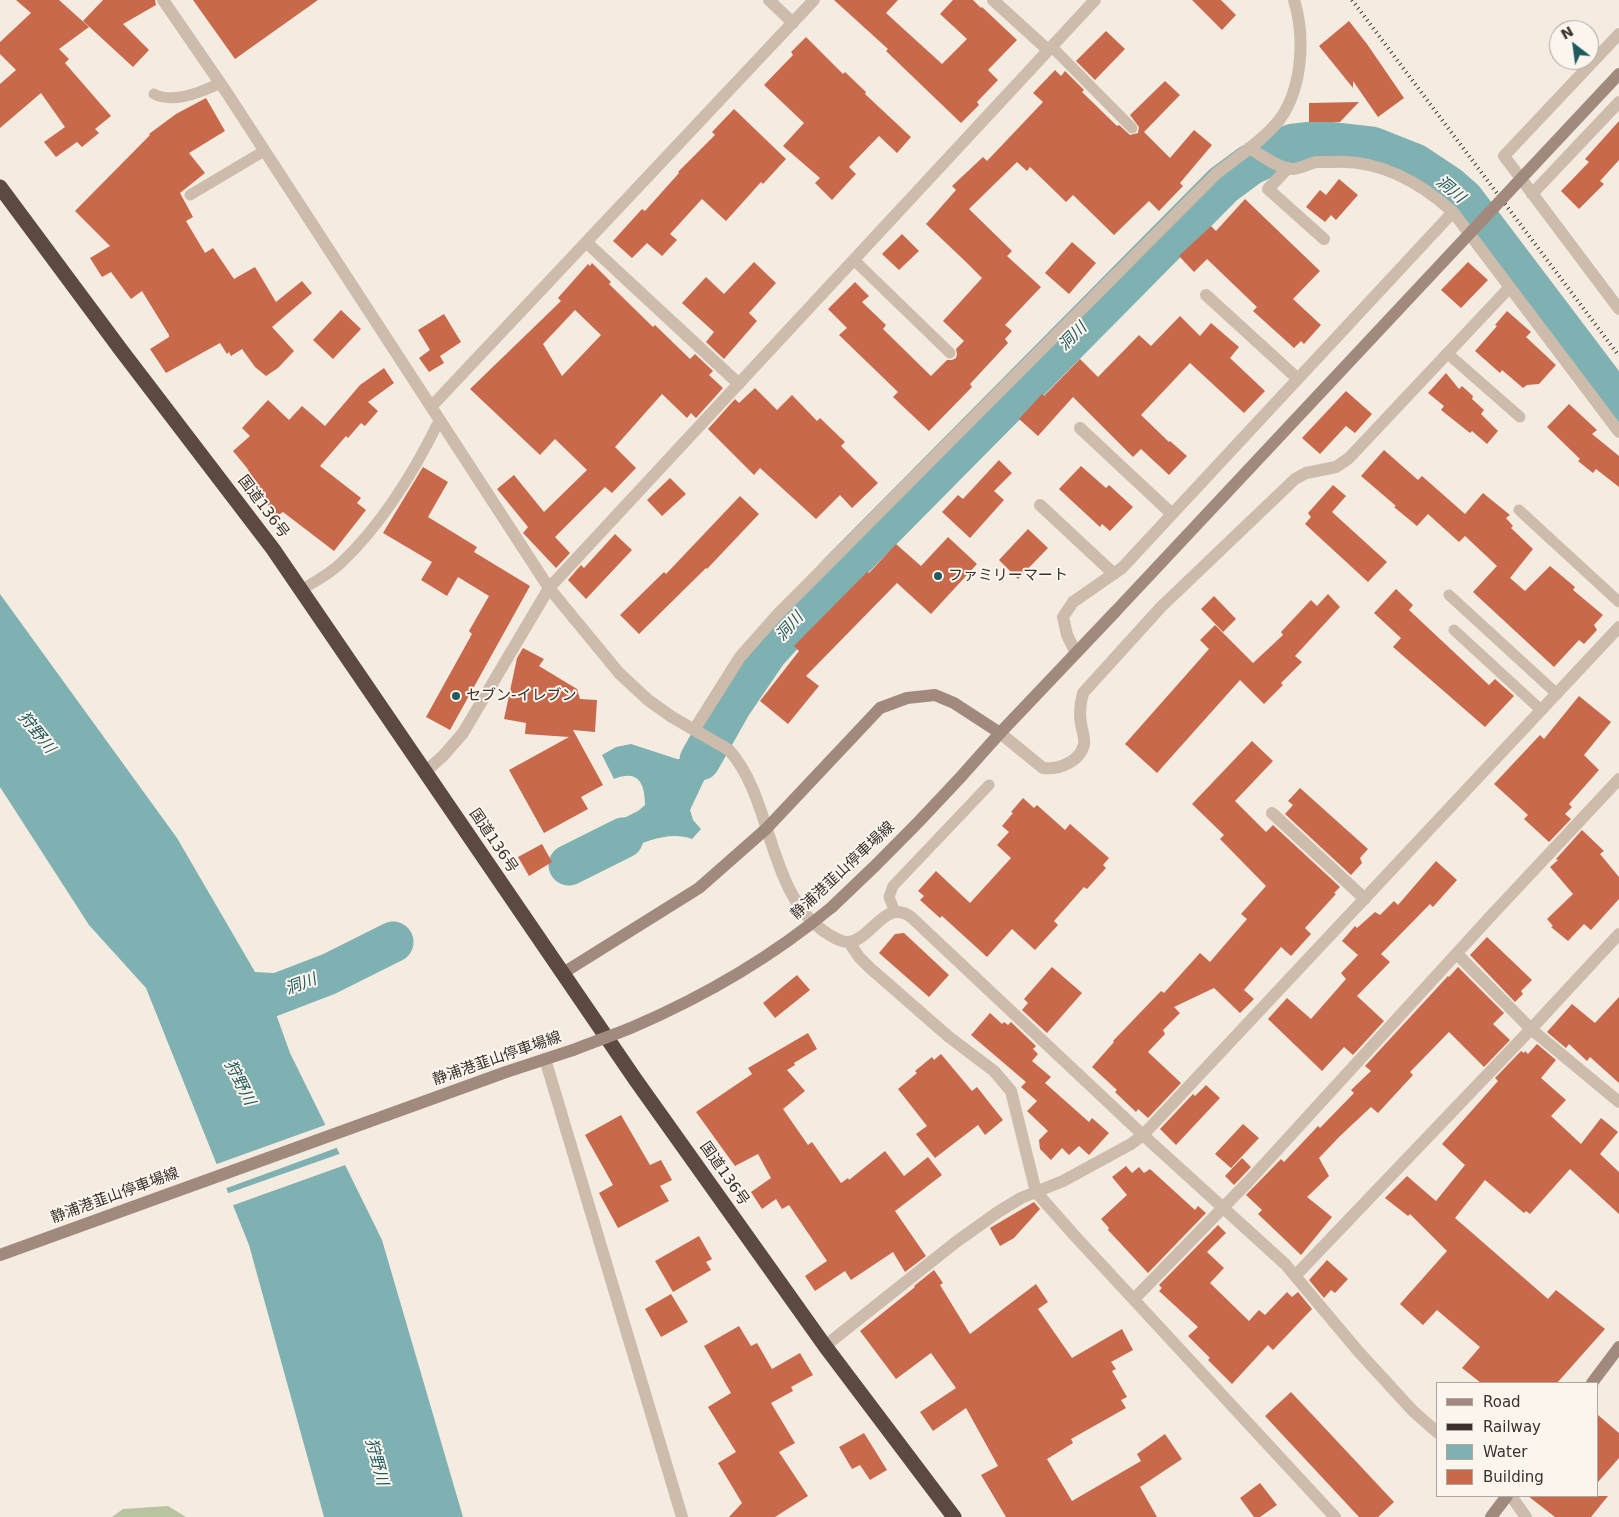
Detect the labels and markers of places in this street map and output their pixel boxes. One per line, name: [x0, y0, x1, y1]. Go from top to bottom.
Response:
place label: ファミリーマート: [948, 567, 1068, 585]
marker: ファミリーマート: [932, 570, 944, 582]
place label: セブン-イレブン: [466, 687, 576, 705]
marker: セブン-イレブン: [450, 690, 462, 702]

